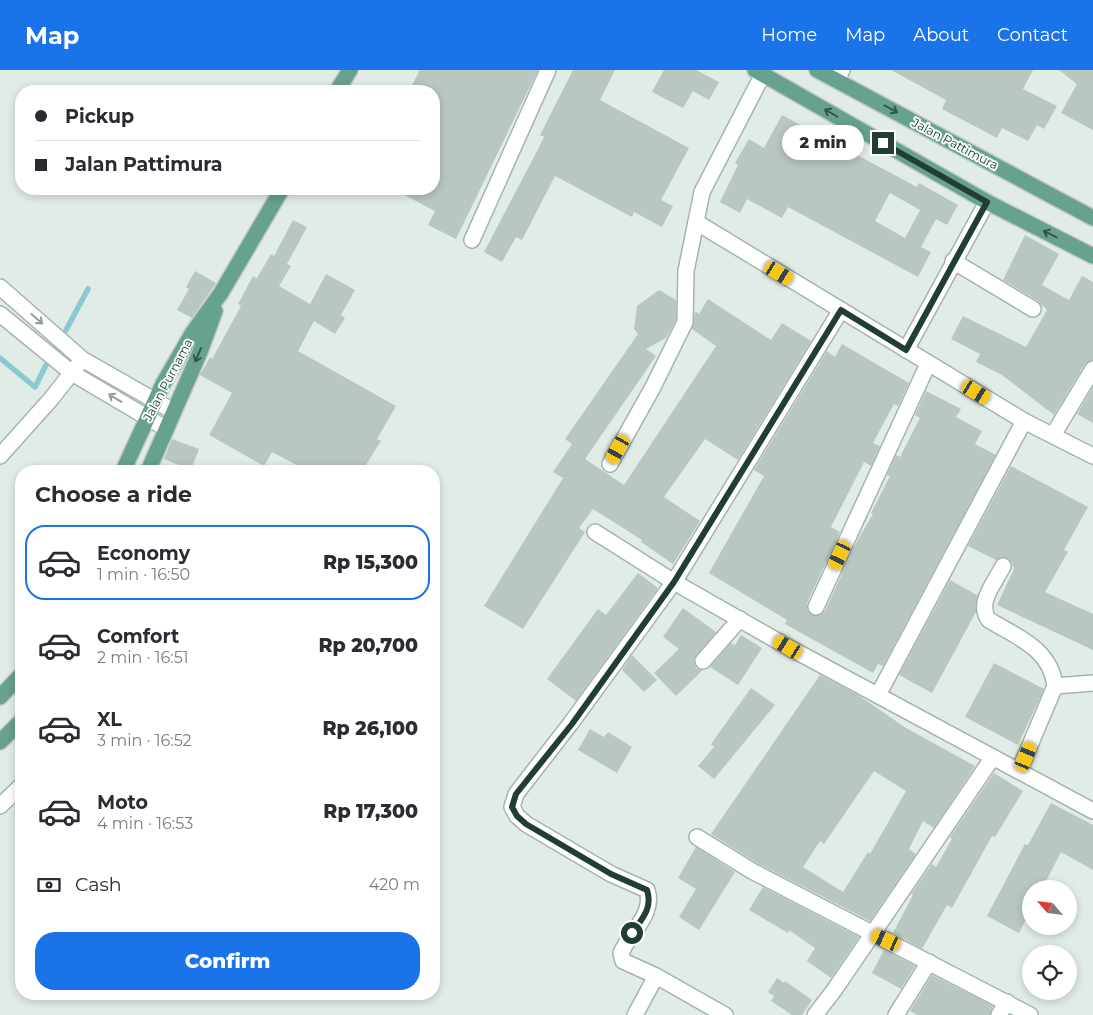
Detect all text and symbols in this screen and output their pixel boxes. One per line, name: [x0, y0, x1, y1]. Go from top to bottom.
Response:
text: Map: [25, 21, 79, 50]
text: Home: [761, 24, 817, 46]
text: Map: [845, 24, 885, 46]
text: About: [913, 24, 969, 46]
text: Contact: [997, 24, 1068, 46]
text: Pickup: [65, 105, 134, 128]
one-way arrow: [883, 105, 898, 115]
one-way arrow: [824, 108, 838, 118]
street label: Jalan Pattimura: [909, 114, 1001, 173]
callout: 2 min: [783, 126, 866, 160]
route end: [872, 132, 894, 154]
text: 2 min: [799, 133, 847, 152]
text: Jalan Pattimura: [65, 153, 222, 176]
one-way arrow: [1042, 229, 1057, 239]
car: [762, 259, 795, 287]
one-way arrow: [30, 313, 43, 325]
street label: Jalan Purnama: [139, 336, 196, 424]
one-way arrow: [193, 347, 203, 362]
car: [959, 378, 992, 406]
one-way arrow: [109, 393, 123, 403]
car: [604, 432, 631, 466]
text: Choose a ride: [35, 481, 192, 508]
car: [826, 538, 853, 572]
icon: car: [37, 540, 82, 585]
text: Economy: [97, 542, 190, 565]
text: Rp 15,300: [323, 551, 418, 574]
text: 1 min · 16:50: [97, 565, 190, 584]
icon: car: [37, 623, 82, 668]
text: Comfort: [97, 625, 179, 648]
car: [771, 633, 804, 661]
text: Rp 20,700: [318, 634, 418, 657]
text: 2 min · 16:51: [97, 648, 189, 667]
icon: car: [37, 706, 82, 751]
text: XL: [97, 708, 122, 731]
text: Rp 26,100: [323, 717, 418, 740]
text: 3 min · 16:52: [97, 731, 192, 750]
car: [1013, 740, 1038, 774]
icon: car: [37, 789, 82, 834]
text: Moto: [97, 791, 148, 814]
text: Rp 17,300: [323, 800, 418, 823]
text: 4 min · 16:53: [97, 814, 193, 833]
icon: cash: [35, 871, 63, 899]
text: Cash: [75, 873, 122, 896]
text: 420 m: [369, 875, 420, 894]
north arrow: [1022, 880, 1078, 935]
map controls: [1022, 880, 1077, 1000]
route start: [621, 922, 643, 944]
car: [869, 927, 902, 953]
button: Confirm: [35, 932, 420, 990]
button: locate: [1022, 945, 1077, 1000]

